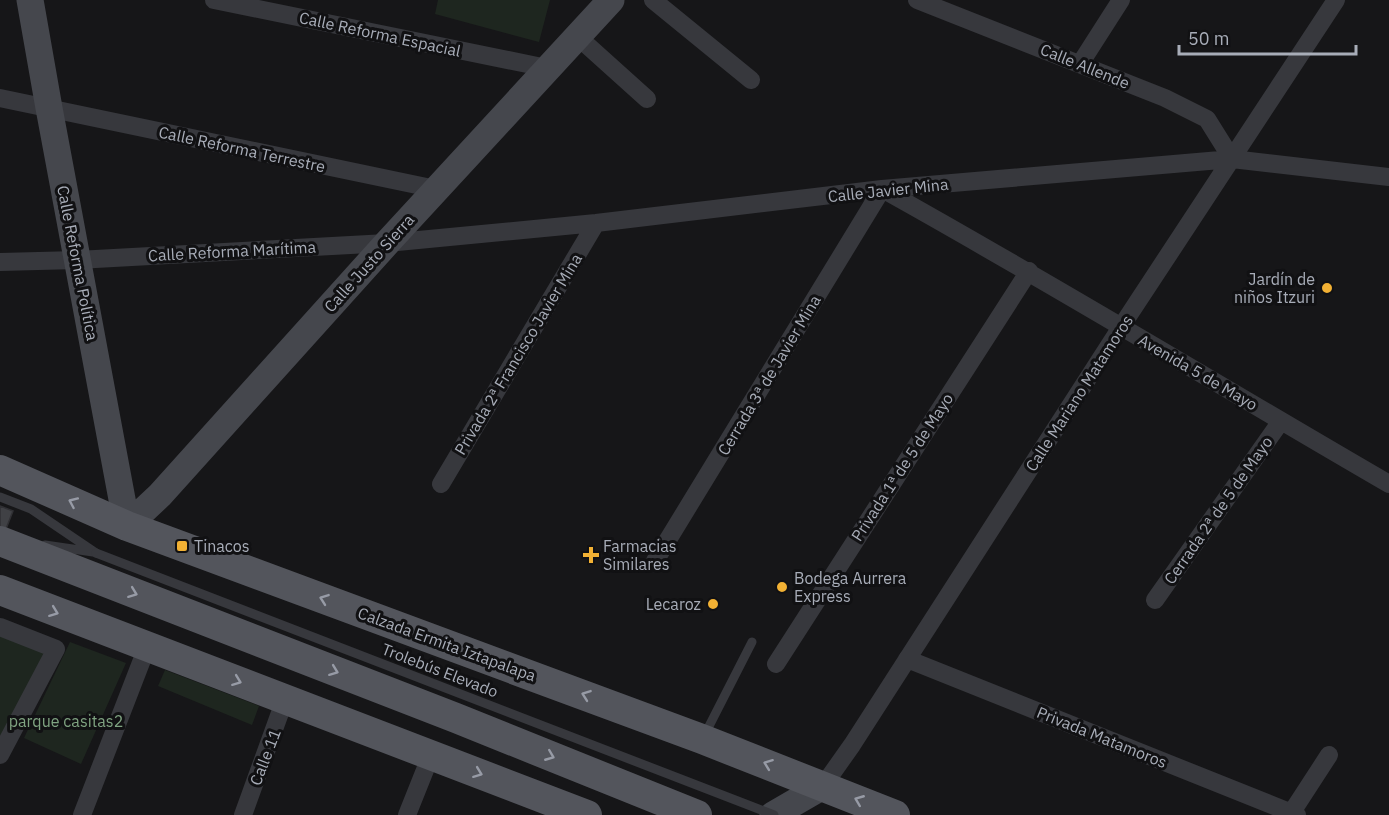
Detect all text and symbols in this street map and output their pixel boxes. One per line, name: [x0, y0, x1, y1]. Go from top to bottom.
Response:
street label: Calle Reforma Espacial: [297, 7, 463, 61]
scale bar: [1179, 18, 1356, 56]
text: 50 m: [1188, 27, 1230, 50]
street label: Calle Allende: [1037, 39, 1133, 93]
street label: Calle Reforma Terrestre: [157, 122, 327, 176]
street label: Calle Javier Mina: [827, 174, 950, 206]
street label: Calle Reforma Política: [53, 184, 103, 343]
street label: Calle Justo Sierra: [320, 209, 419, 316]
street label: Calle Reforma Marítima: [147, 237, 317, 265]
street label: Privada 2ª Francisco Javier Mina: [450, 249, 586, 458]
place label: Jardín de niños Itzuri: [1234, 269, 1315, 307]
marker: Jardín de niños Itzuri: [1320, 281, 1334, 295]
street label: Cerrada 3ª de Javier Mina: [713, 291, 825, 459]
street label: Calle Mariano Matamoros: [1021, 311, 1137, 475]
street label: Avenida 5 de Mayo: [1135, 330, 1261, 414]
street label: Privada 1ª de 5 de Mayo: [847, 389, 957, 545]
street label: Cerrada 2ª de 5 de Mayo: [1159, 432, 1277, 588]
one-way arrow: [69, 498, 80, 510]
place label: Tinacos: [194, 536, 250, 556]
place label: Farmacias Similares: [603, 536, 677, 574]
marker: Tinacos: [175, 539, 189, 553]
marker: Farmacias Similares: [584, 548, 598, 562]
place label: Bodega Aurrera Express: [794, 568, 907, 606]
marker: Bodega Aurrera Express: [775, 580, 789, 594]
one-way arrow: [127, 585, 138, 598]
one-way arrow: [319, 593, 330, 606]
place label: Lecaroz: [646, 594, 701, 614]
marker: Lecaroz: [706, 597, 720, 611]
street label: Calzada Ermita Iztapalapa: [355, 602, 539, 686]
one-way arrow: [49, 604, 59, 617]
street label: Trolebús Elevado: [379, 639, 501, 701]
one-way arrow: [328, 664, 339, 676]
one-way arrow: [231, 674, 242, 686]
one-way arrow: [581, 690, 592, 703]
street label: Privada Matamoros: [1034, 702, 1170, 772]
park label: parque casitas2: [9, 711, 123, 731]
street label: Calle 11: [245, 726, 285, 788]
one-way arrow: [543, 749, 554, 761]
one-way arrow: [764, 759, 774, 772]
one-way arrow: [472, 766, 483, 778]
one-way arrow: [854, 795, 865, 807]

